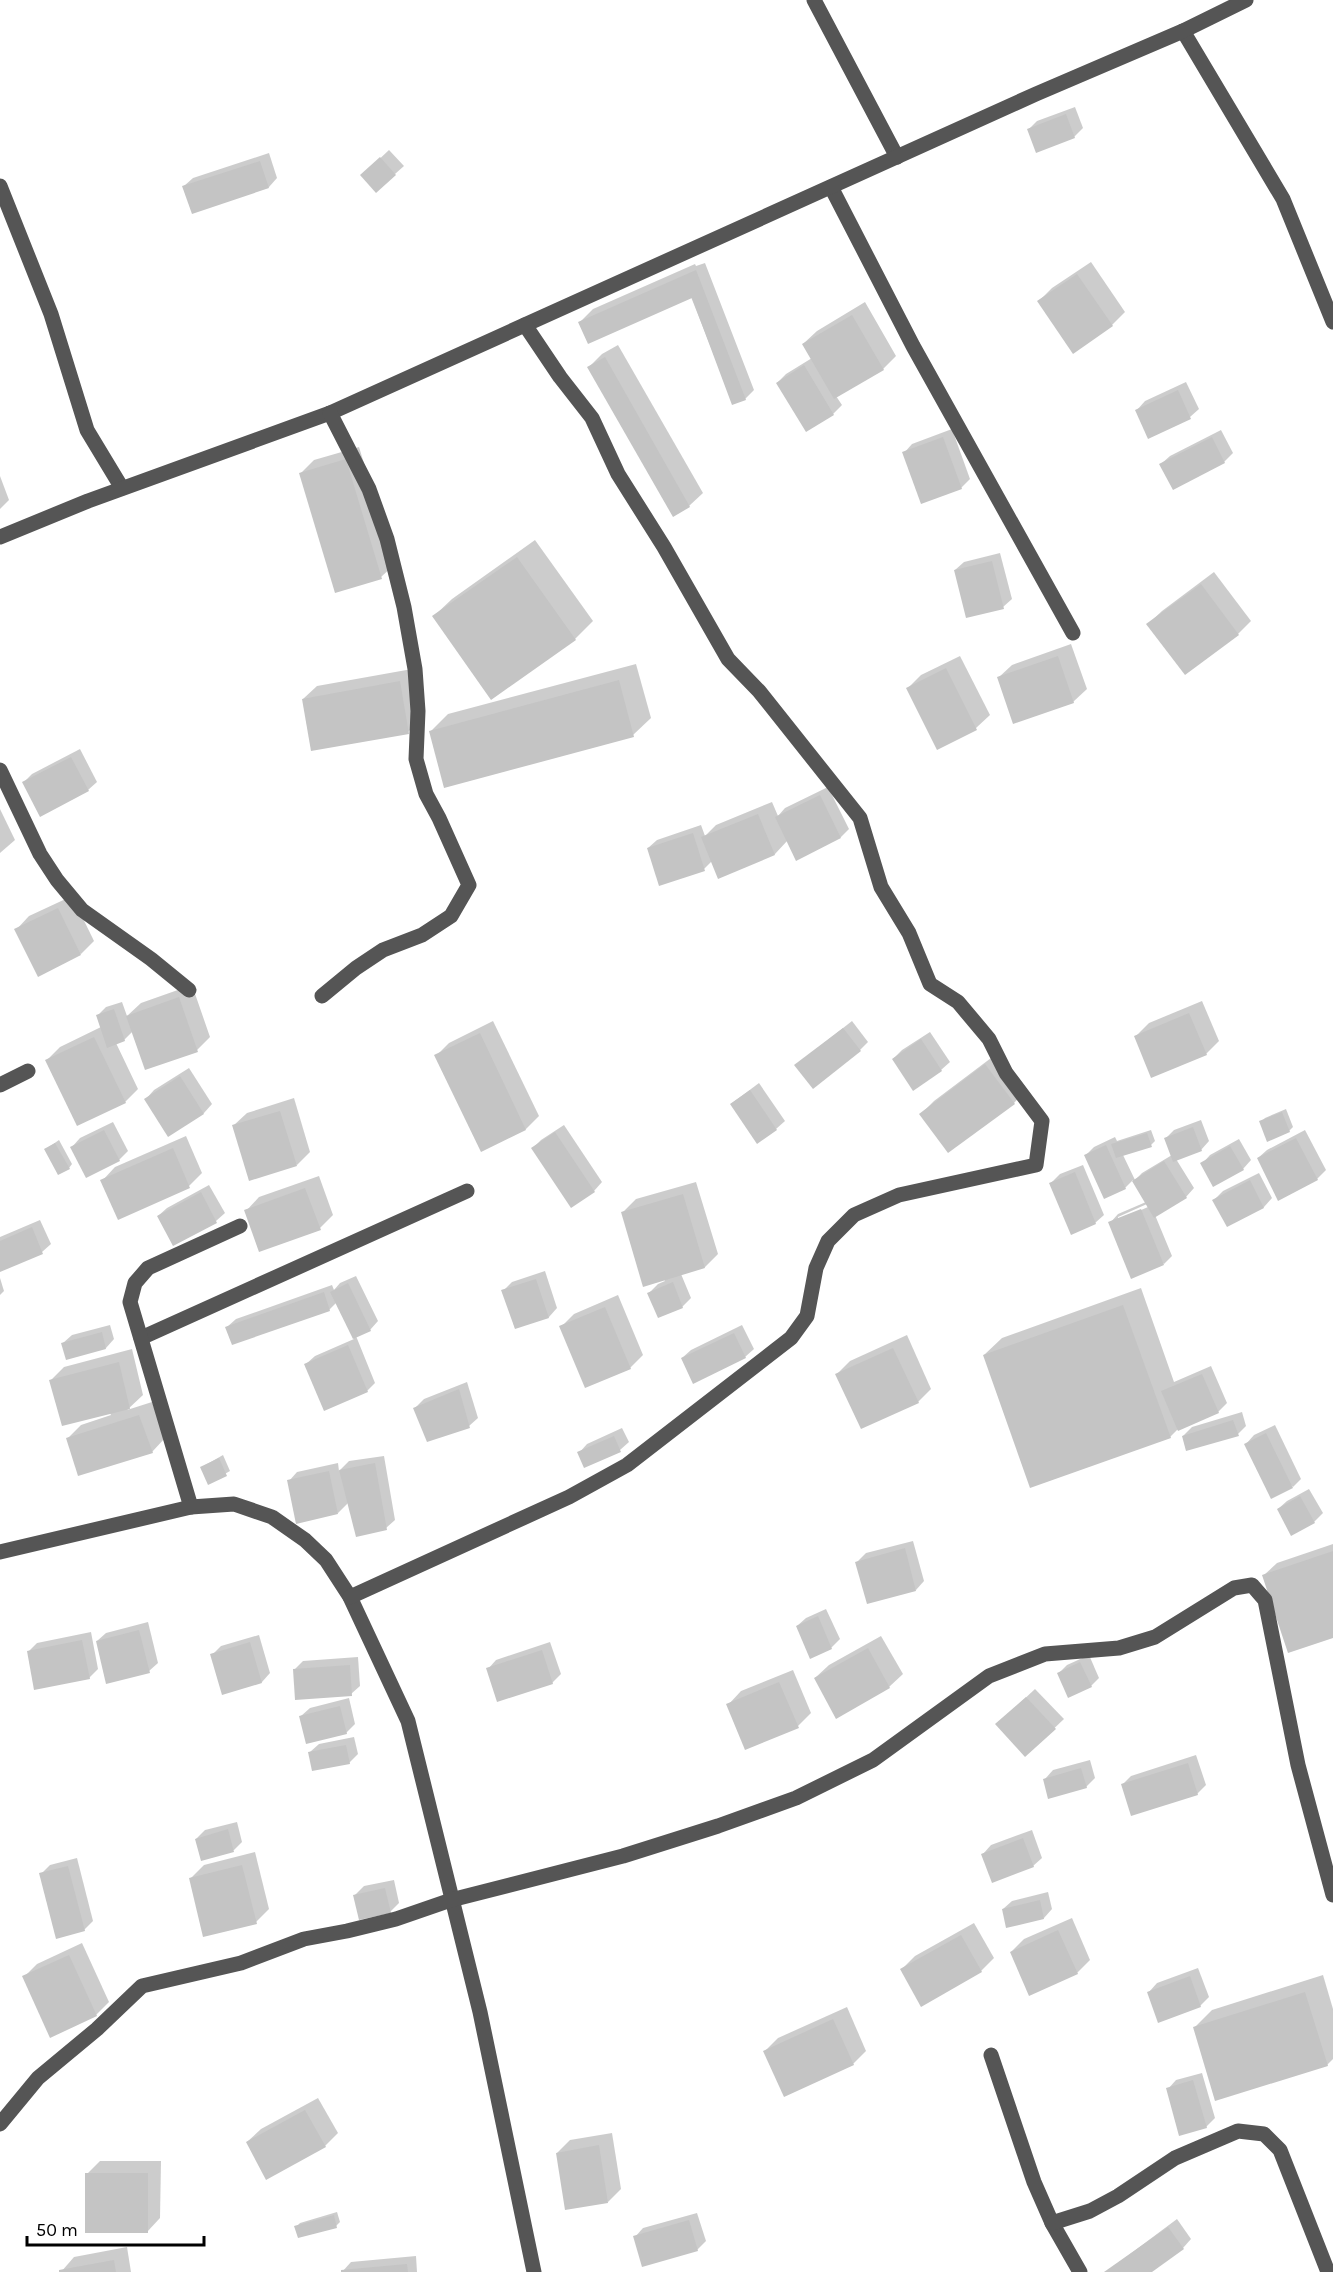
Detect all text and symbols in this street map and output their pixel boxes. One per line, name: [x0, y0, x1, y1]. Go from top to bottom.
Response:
scale bar: [27, 2209, 204, 2247]
text: 50 m: [36, 2219, 78, 2241]

